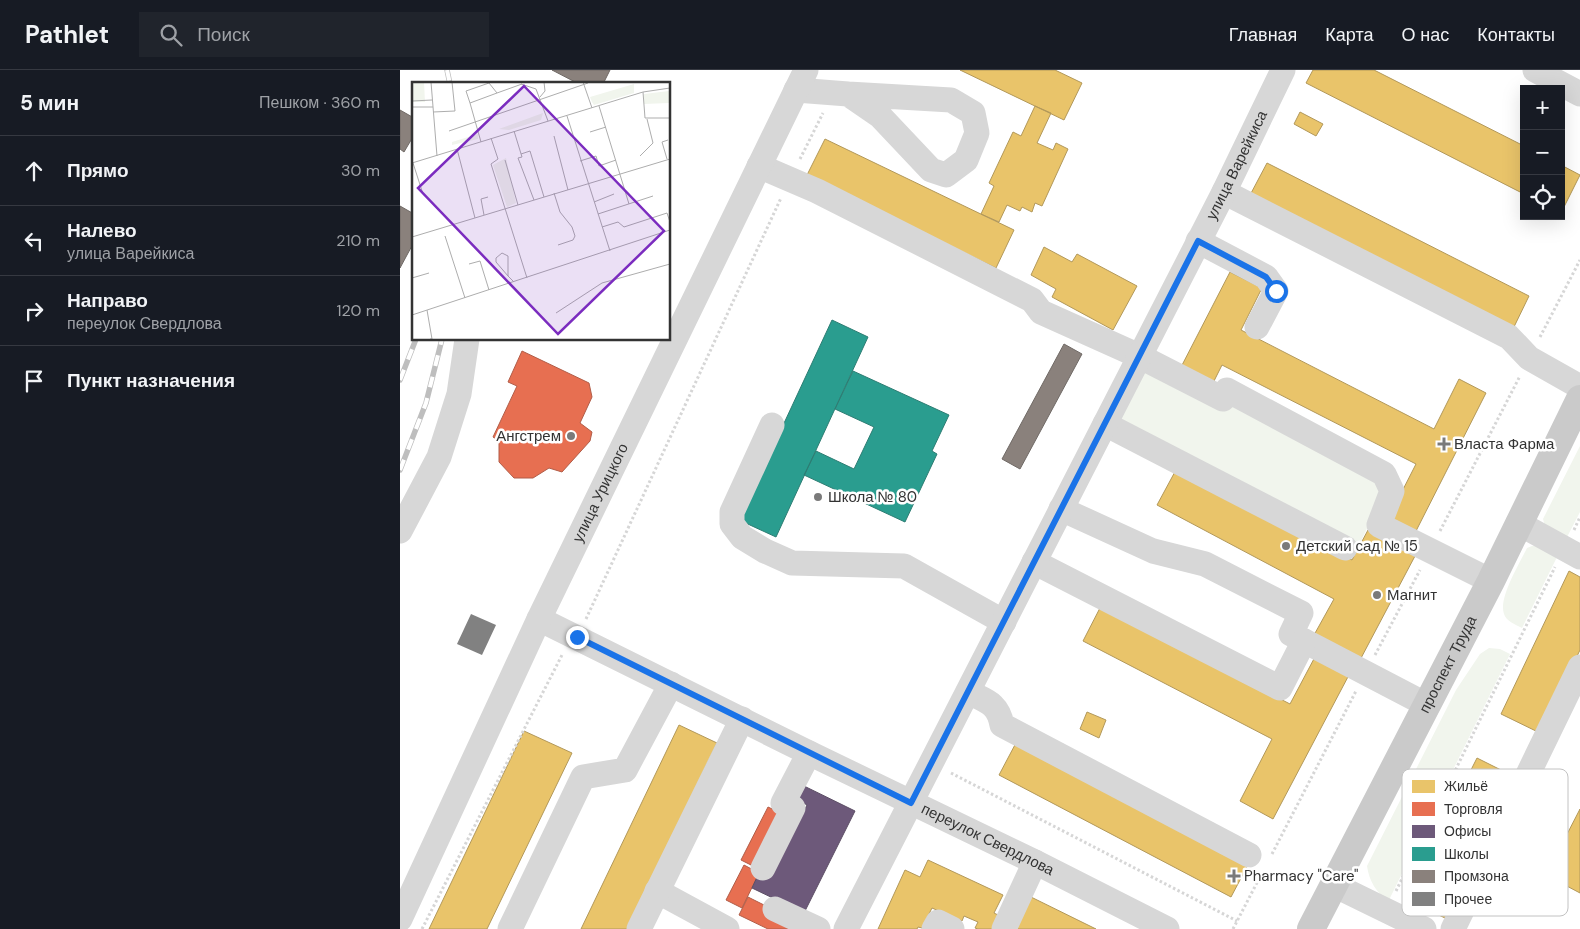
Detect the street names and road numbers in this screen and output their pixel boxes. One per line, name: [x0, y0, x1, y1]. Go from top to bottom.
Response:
street label: улица Варейкиса: [1201, 107, 1272, 223]
street label: улица Урицкого: [568, 440, 633, 546]
street label: проспект Труда: [1414, 612, 1482, 716]
street label: переулок Свердлова: [918, 799, 1058, 880]

